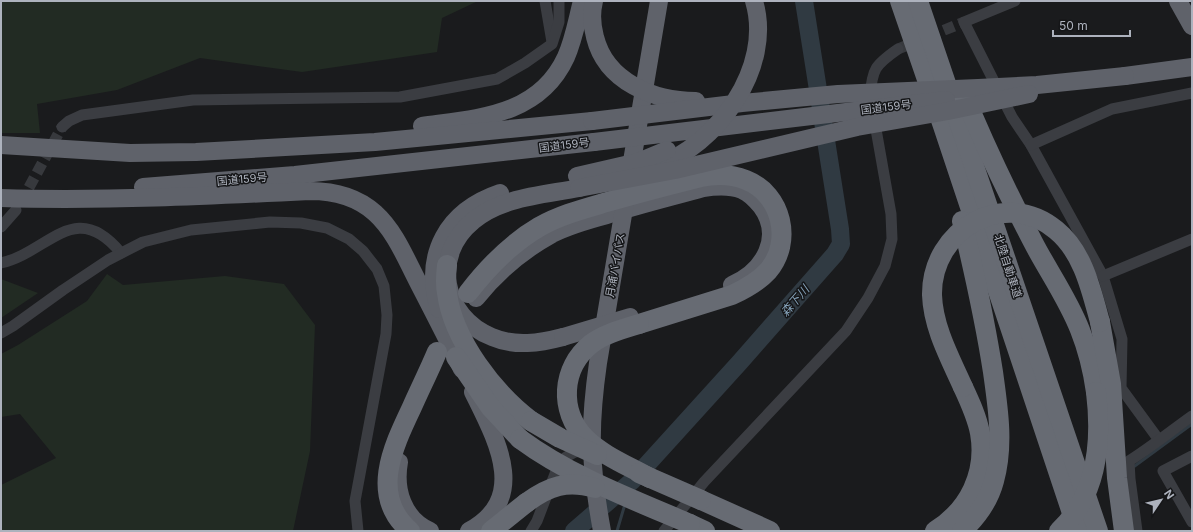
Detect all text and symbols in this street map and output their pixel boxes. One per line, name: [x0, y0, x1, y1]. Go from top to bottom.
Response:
scale bar: [1053, 12, 1130, 38]
text: 50 m: [1059, 18, 1088, 33]
street label: 国道159号: [860, 97, 912, 117]
street label: 国道159号: [538, 135, 590, 155]
street label: 国道159号: [216, 170, 268, 188]
street label: 月浦バイパス: [602, 231, 628, 299]
street label: 北陸自動車道: [991, 232, 1025, 300]
water label: 森下川: [777, 281, 813, 319]
north arrow: [1141, 480, 1181, 520]
text: N: [1161, 487, 1177, 502]

